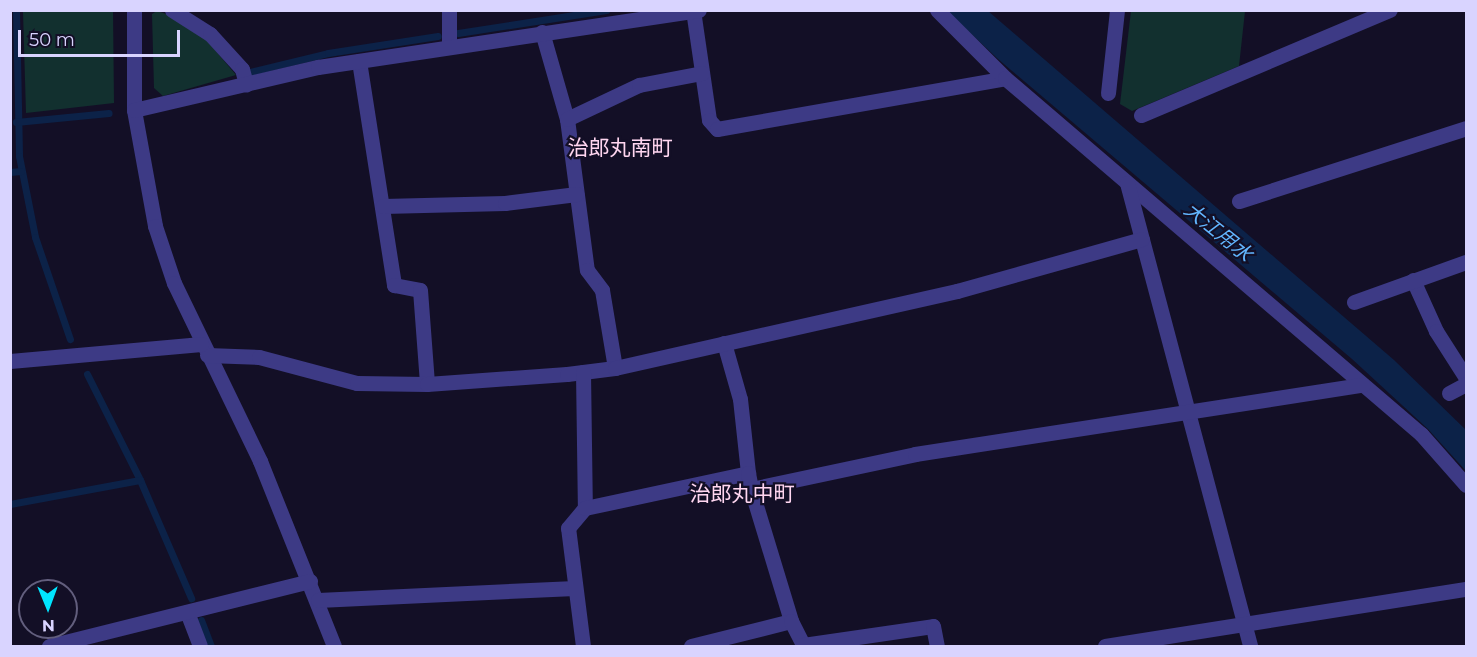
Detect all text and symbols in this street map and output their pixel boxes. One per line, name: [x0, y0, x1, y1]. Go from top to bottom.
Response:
scale bar: [21, 18, 183, 56]
text: 50 m: [29, 29, 75, 51]
district label: 治郎丸南町: [568, 135, 672, 161]
water label: 大江用水: [1179, 198, 1257, 266]
district label: 治郎丸中町: [690, 481, 794, 507]
north arrow: [18, 579, 78, 639]
text: N: [42, 616, 55, 635]

